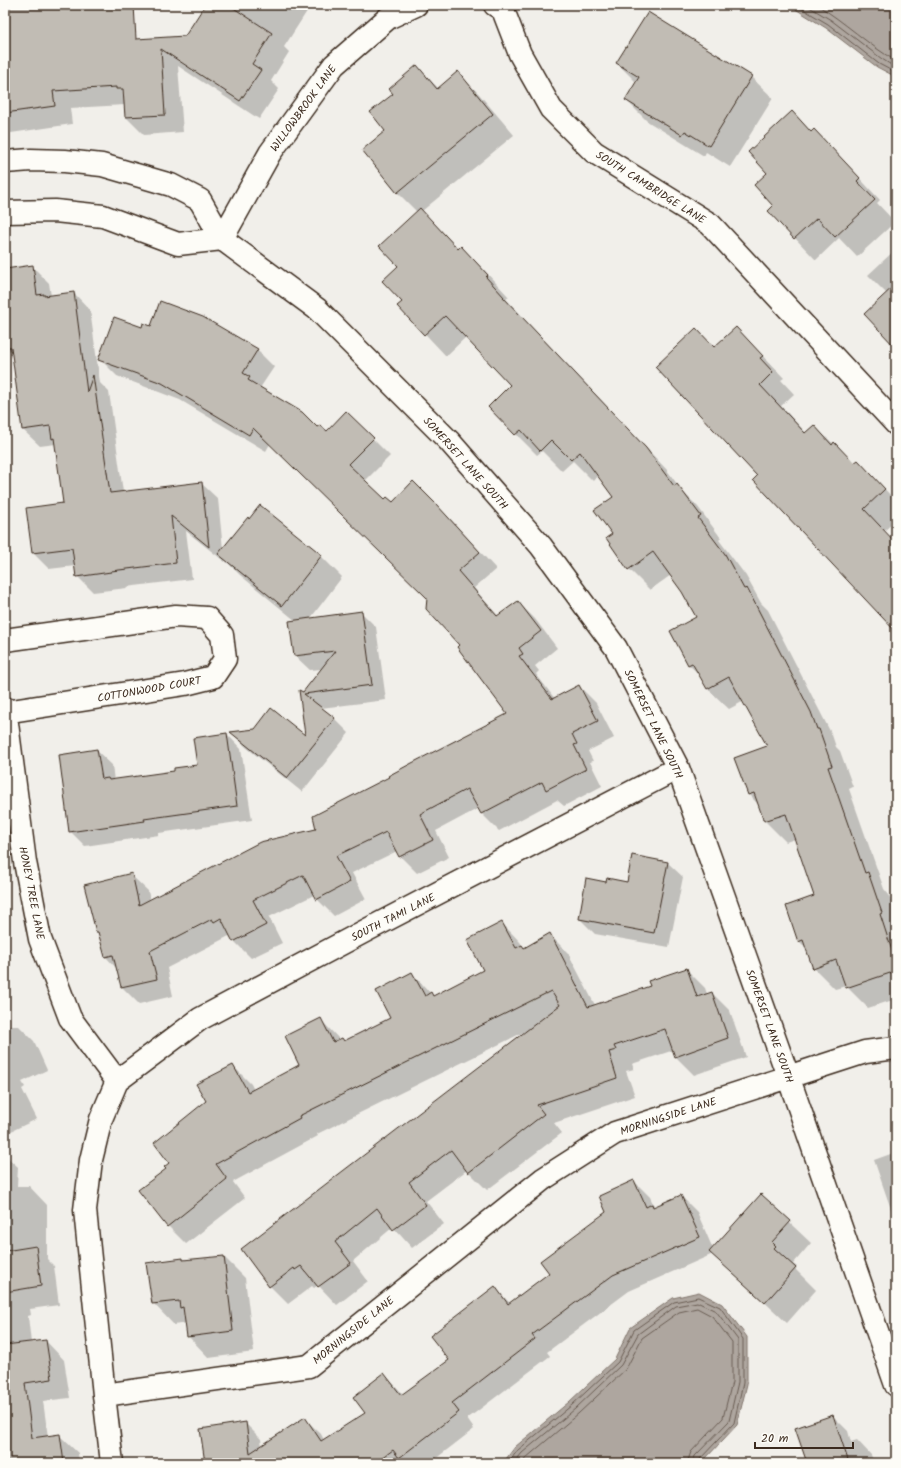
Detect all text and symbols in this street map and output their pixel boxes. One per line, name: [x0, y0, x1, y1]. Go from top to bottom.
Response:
street label: WILLOWBROOK LANE: [266, 61, 342, 156]
street label: SOUTH CAMBRIDGE LANE: [592, 147, 710, 229]
street label: SOMERSET LANE SOUTH: [418, 413, 512, 514]
street label: SOMERSET LANE SOUTH: [619, 667, 688, 782]
street label: COTTONWOOD COURT: [96, 672, 204, 708]
street label: HONEY TREE LANE: [13, 845, 49, 942]
street label: SOUTH TAMI LANE: [348, 889, 439, 947]
street label: SOMERSET LANE SOUTH: [740, 967, 798, 1086]
street label: MORNINGSIDE LANE: [618, 1093, 719, 1141]
street label: MORNINGSIDE LANE: [309, 1292, 399, 1369]
scale bar: [755, 1424, 853, 1450]
text: 20 m: [761, 1429, 789, 1448]

